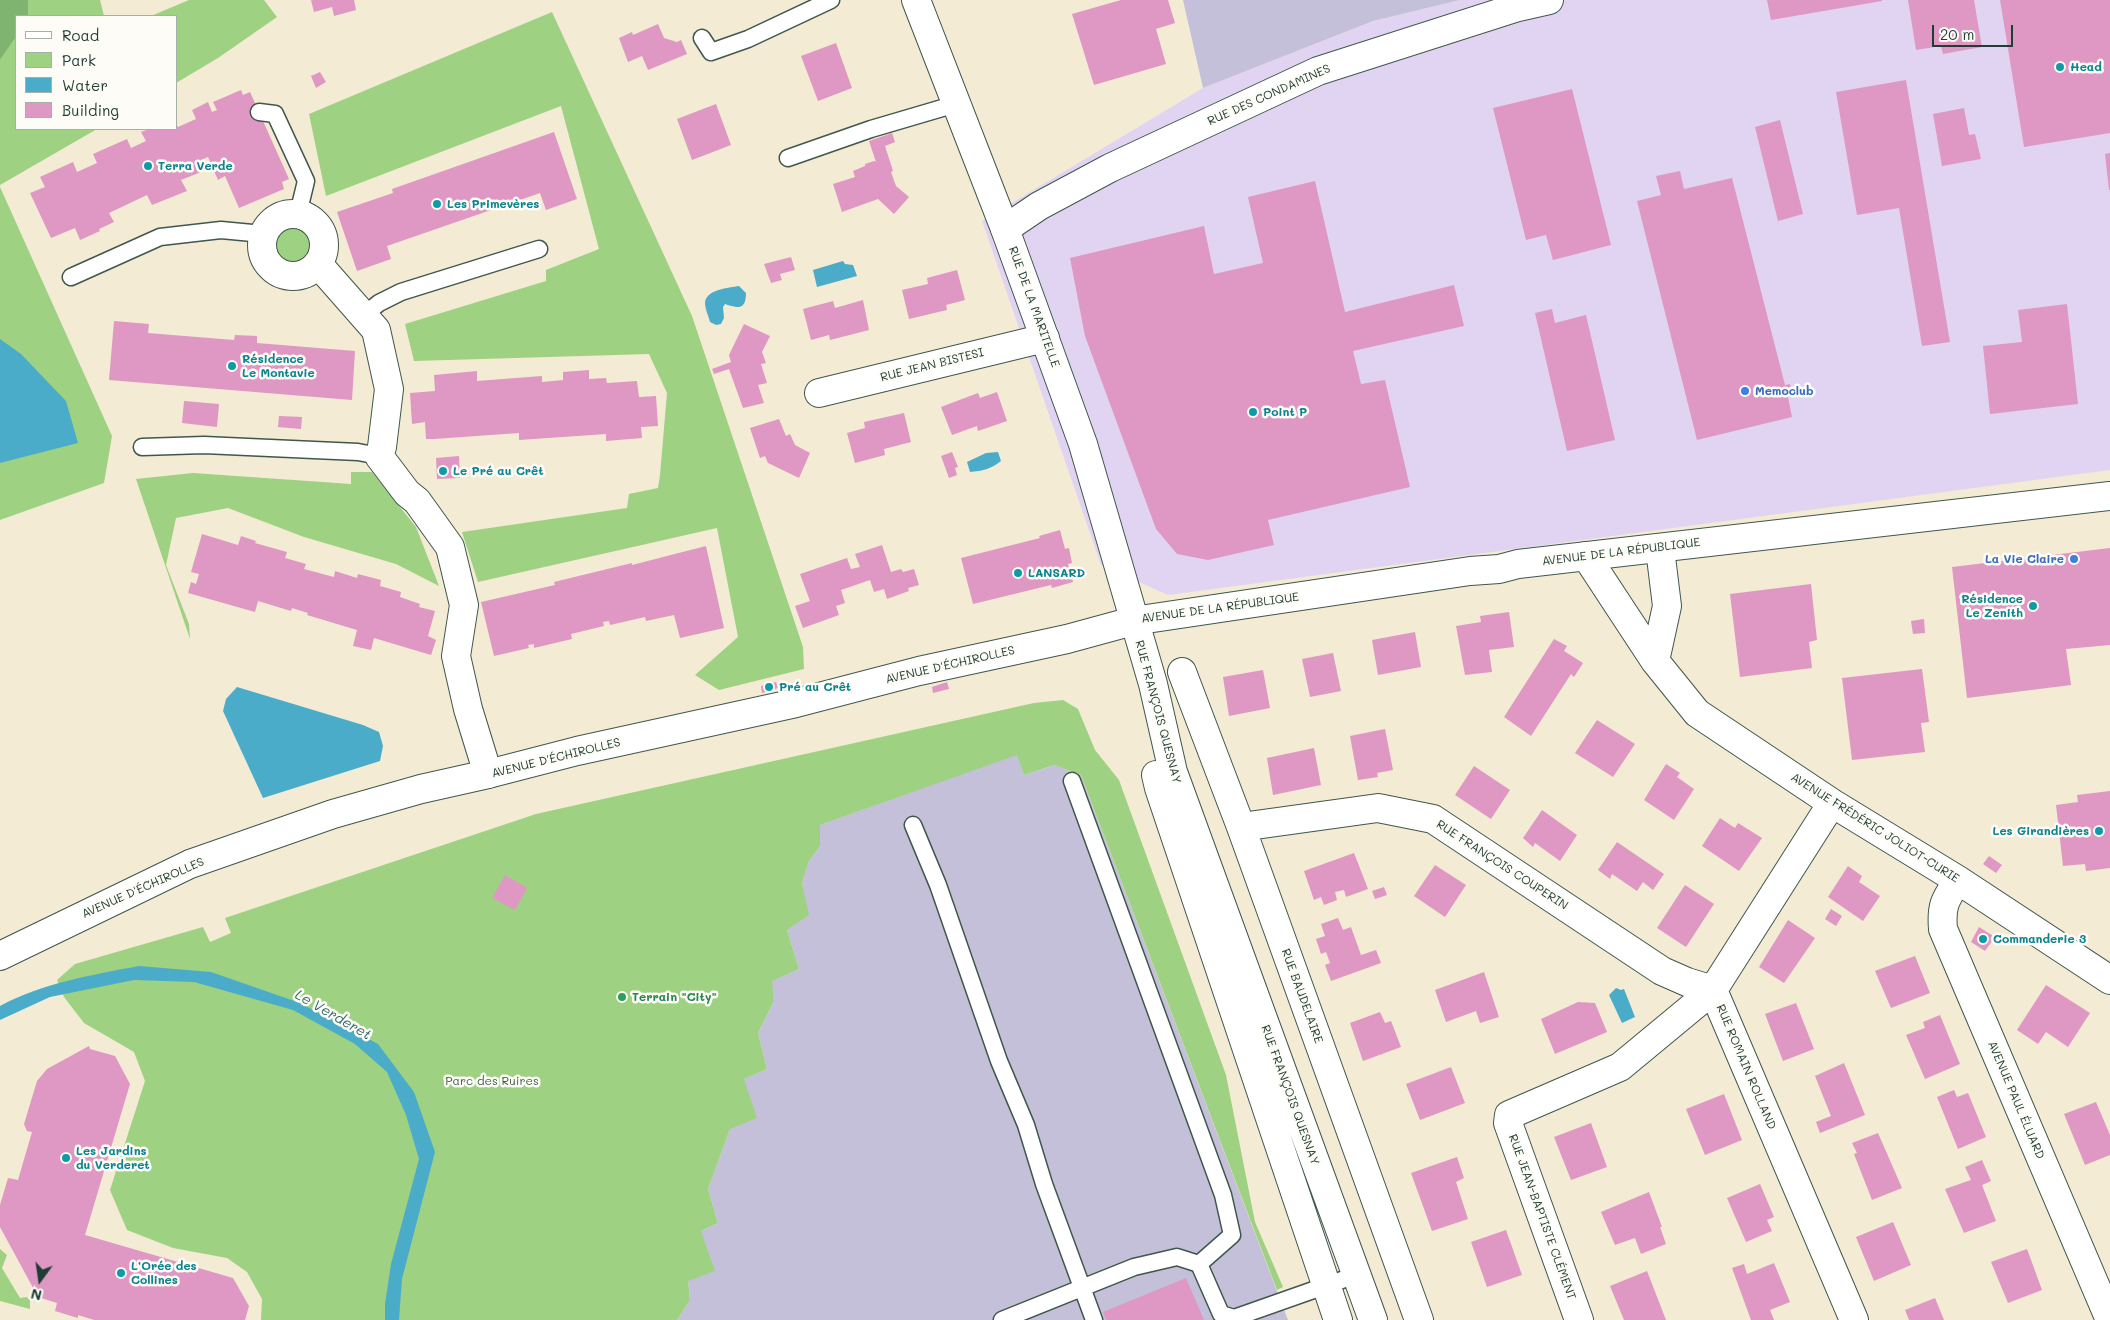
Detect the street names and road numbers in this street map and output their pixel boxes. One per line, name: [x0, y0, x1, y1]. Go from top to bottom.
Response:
street label: RUE DES CONDAMINES: [1205, 61, 1333, 129]
street label: RUE DE LA MARITELLE: [1005, 245, 1063, 369]
street label: RUE JEAN BISTESI: [879, 345, 985, 385]
street label: AVENUE DE LA RÉPUBLIQUE: [1541, 535, 1701, 569]
street label: AVENUE DE LA RÉPUBLIQUE: [1140, 590, 1300, 626]
street label: RUE FRANÇOIS QUESNAY: [1132, 639, 1184, 785]
street label: AVENUE D'ÉCHIROLLES: [884, 643, 1016, 687]
street label: AVENUE D'ÉCHIROLLES: [490, 735, 622, 781]
street label: AVENUE FRÉDÉRIC JOLIOT-CURIE: [1788, 770, 1962, 886]
street label: RUE FRANÇOIS COUPERIN: [1434, 817, 1570, 913]
street label: AVENUE D'ÉCHIROLLES: [80, 855, 206, 921]
street label: RUE BAUDELAIRE: [1278, 947, 1326, 1045]
street label: RUE ROMAIN ROLLAND: [1713, 1002, 1779, 1132]
street label: RUE FRANÇOIS QUESNAY: [1258, 1023, 1322, 1167]
street label: AVENUE PAUL ÉLUARD: [1985, 1039, 2047, 1161]
street label: RUE JEAN-BAPTISTE CLÉMENT: [1505, 1132, 1579, 1302]

